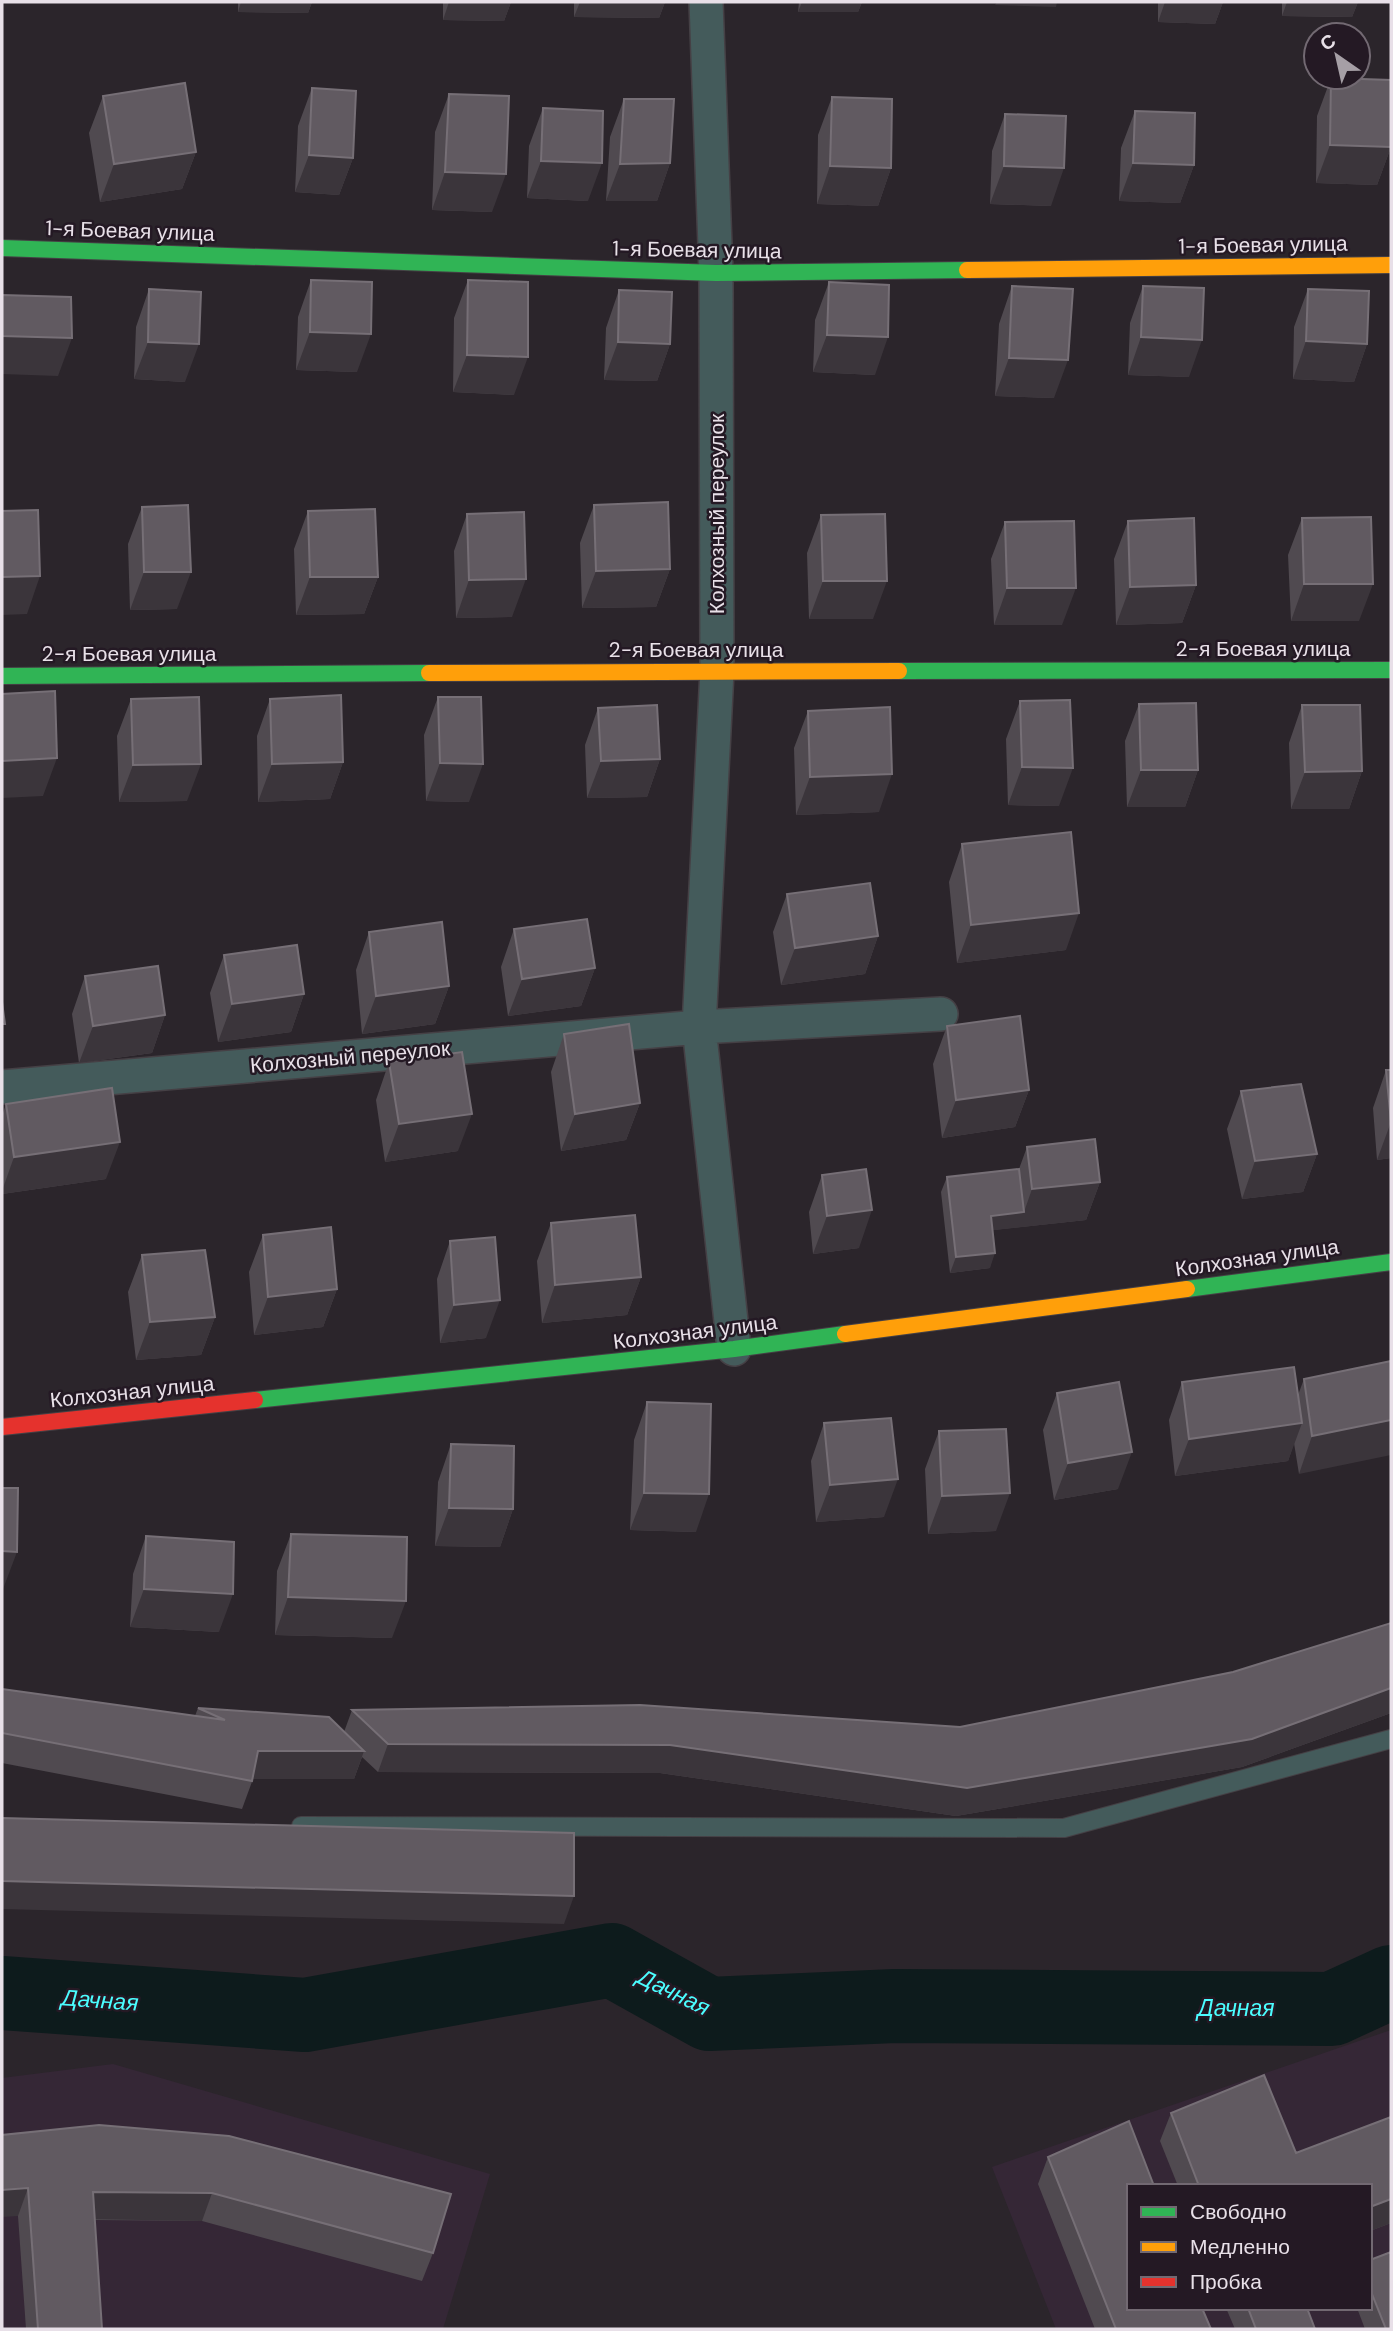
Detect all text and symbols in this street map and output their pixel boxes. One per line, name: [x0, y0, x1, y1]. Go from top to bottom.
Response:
north arrow: [1302, 21, 1372, 91]
text: С: [1315, 28, 1341, 57]
street label: 1-я Боевая улица: [45, 214, 215, 248]
street label: 1-я Боевая улица: [1178, 230, 1348, 260]
street label: 1-я Боевая улица: [612, 235, 782, 265]
street label: Колхозный переулок: [703, 413, 731, 614]
street label: 2-я Боевая улица: [1176, 635, 1351, 663]
street label: 2-я Боевая улица: [609, 636, 784, 664]
street label: 2-я Боевая улица: [42, 640, 217, 668]
street label: Колхозный переулок: [249, 1034, 452, 1080]
street label: Колхозная улица: [1173, 1233, 1341, 1283]
street label: Колхозная улица: [611, 1308, 779, 1356]
street label: Колхозная улица: [48, 1369, 216, 1415]
water label: Дачная: [630, 1960, 715, 2022]
water label: Дачная: [58, 1982, 139, 2018]
water label: Дачная: [1194, 1993, 1275, 2023]
legend: [1127, 2184, 1372, 2310]
text: Свободно: [1190, 2198, 1287, 2226]
text: Медленно: [1190, 2233, 1290, 2261]
text: Пробка: [1190, 2268, 1262, 2296]

